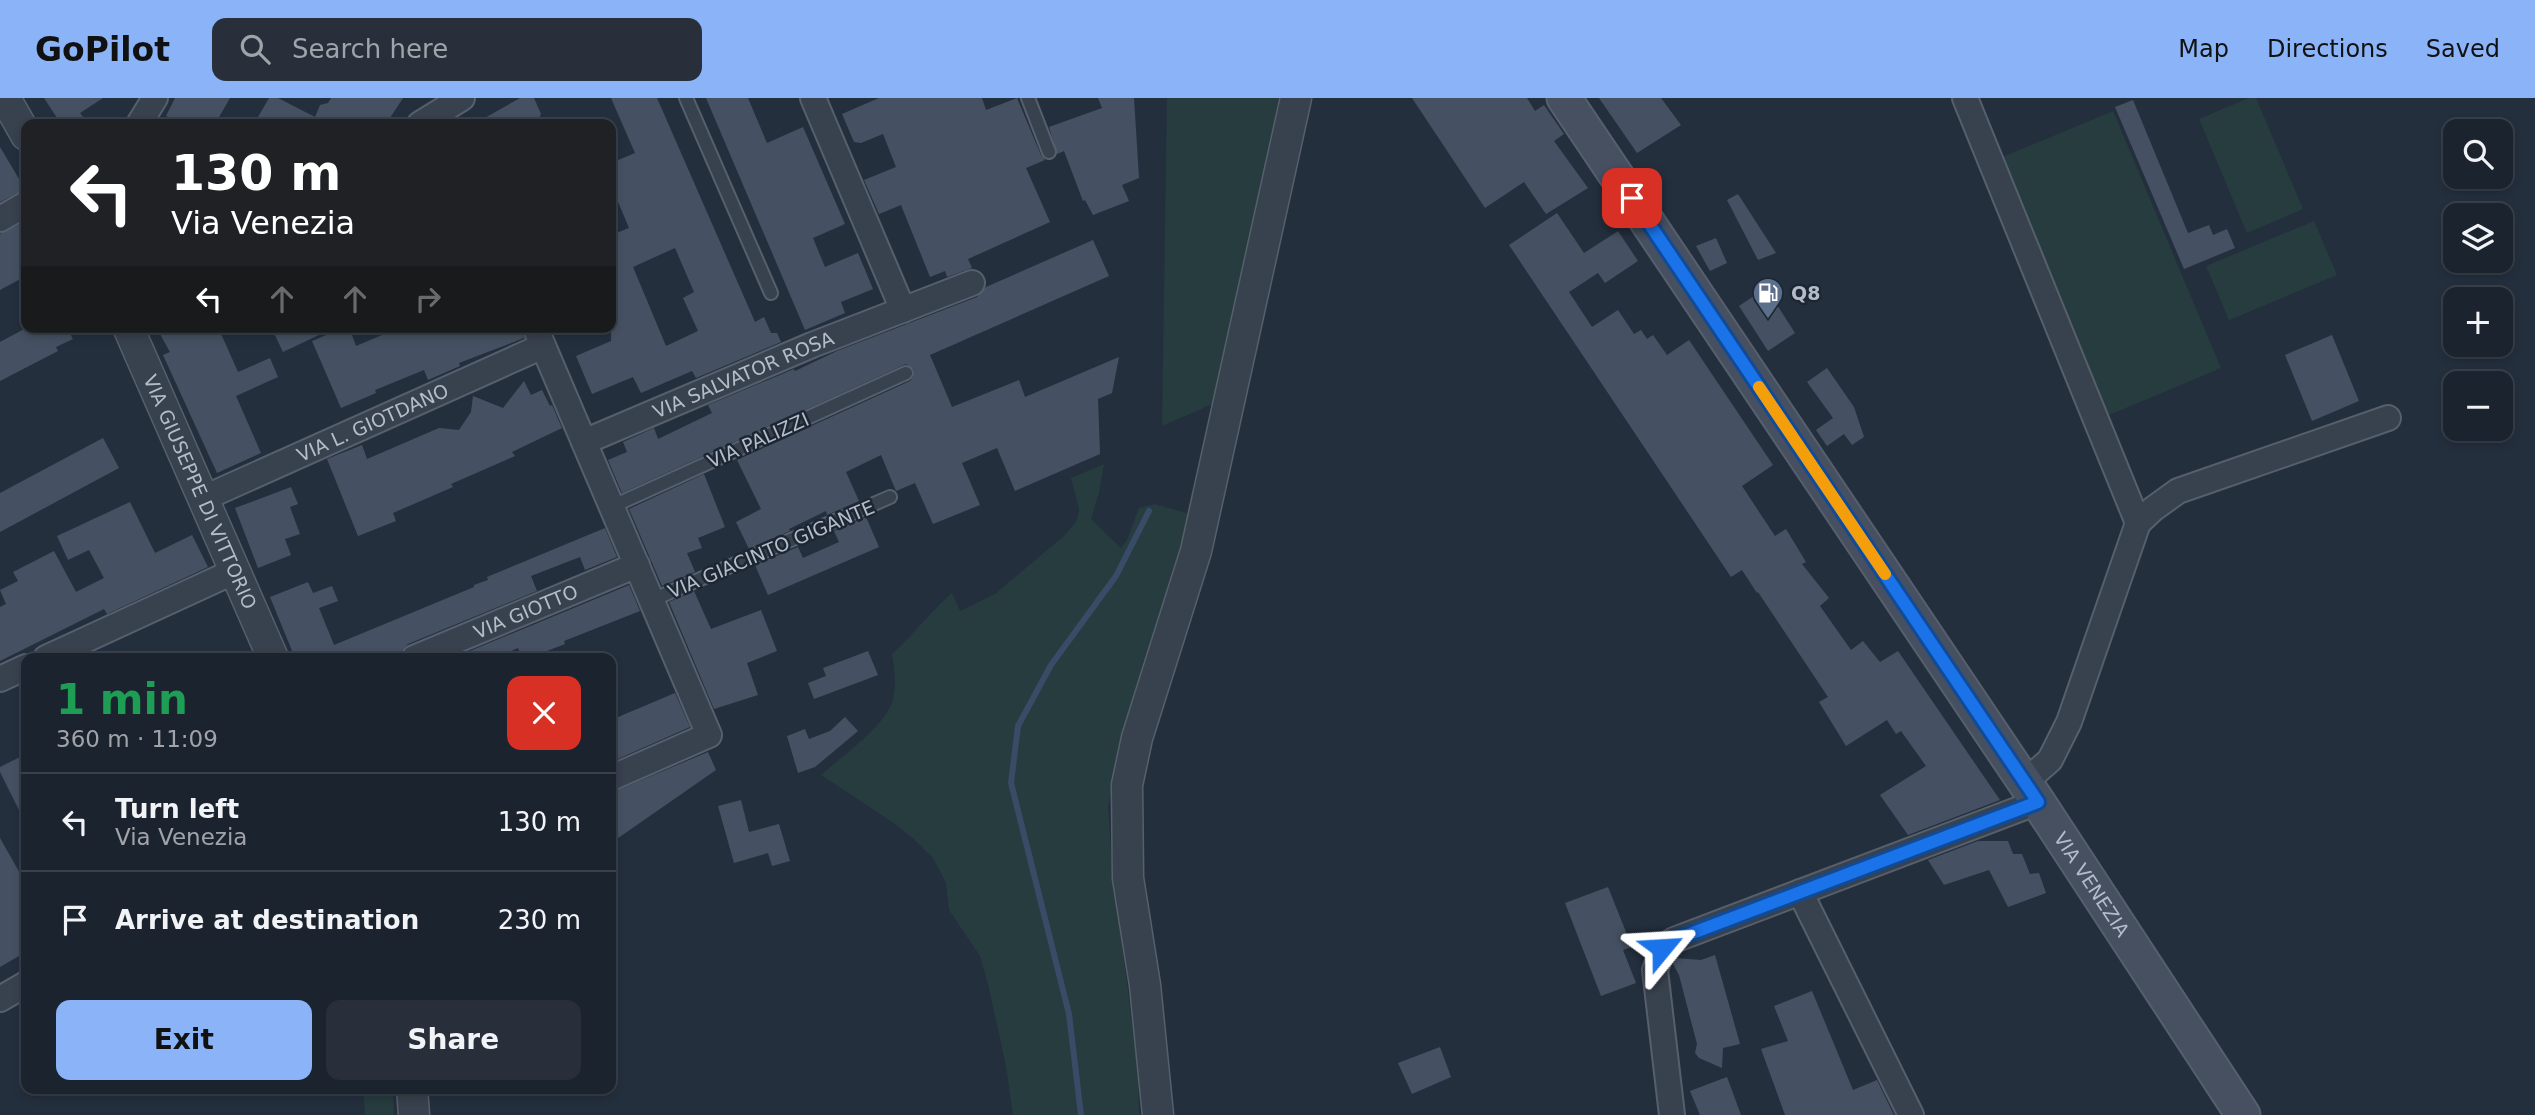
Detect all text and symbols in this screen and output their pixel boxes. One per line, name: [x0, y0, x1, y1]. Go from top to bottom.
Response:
search box: [212, 18, 702, 81]
text: GoPilot: [35, 30, 170, 69]
icon: search: [236, 30, 274, 68]
text: Search here: [292, 34, 448, 64]
text: Map: [2178, 35, 2229, 63]
text: Directions: [2267, 35, 2388, 63]
text: Saved: [2426, 35, 2500, 63]
map controls: [2443, 119, 2513, 441]
button: search: [2443, 119, 2513, 189]
text: 130 m: [171, 145, 341, 202]
icon: left: [56, 147, 147, 238]
pin: [1602, 168, 1662, 228]
icon: arrive: [1613, 179, 1651, 217]
button: layers: [2443, 203, 2513, 273]
text: Via Venezia: [171, 204, 355, 242]
fuel station icon: Q8: [1751, 276, 1785, 320]
icon: left: [190, 280, 228, 318]
icon: ahead: [263, 280, 301, 318]
icon: ahead: [336, 280, 374, 318]
icon: right: [409, 280, 447, 318]
place label: Q8: [1791, 282, 1820, 304]
button: +: [2443, 287, 2513, 357]
street label: VIA SALVATOR ROSA: [649, 327, 837, 422]
street label: VIA GIUSEPPE DI VITTORIO: [139, 371, 261, 612]
button: −: [2443, 371, 2513, 441]
street label: VIA L. GIOTDANO: [293, 379, 452, 466]
street label: VIA PALIZZI: [704, 408, 812, 472]
street label: VIA GIACINTO GIGANTE: [664, 495, 878, 603]
street label: VIA GIOTTO: [470, 580, 581, 643]
text: 1 min: [56, 675, 188, 724]
button: close: [507, 676, 581, 750]
text: 360 m · 11:09: [56, 726, 218, 752]
text: Turn left: [115, 794, 239, 824]
icon: left: [56, 803, 94, 841]
text: 130 m: [498, 807, 581, 837]
text: Via Venezia: [115, 824, 247, 850]
street label: VIA VENEZIA: [2050, 828, 2134, 941]
icon: arrive: [56, 901, 94, 939]
text: Arrive at destination: [115, 905, 419, 935]
text: 230 m: [498, 905, 581, 935]
position arrow: [1625, 911, 1699, 985]
button: Exit: [56, 1000, 312, 1080]
button: Share: [326, 1000, 581, 1080]

